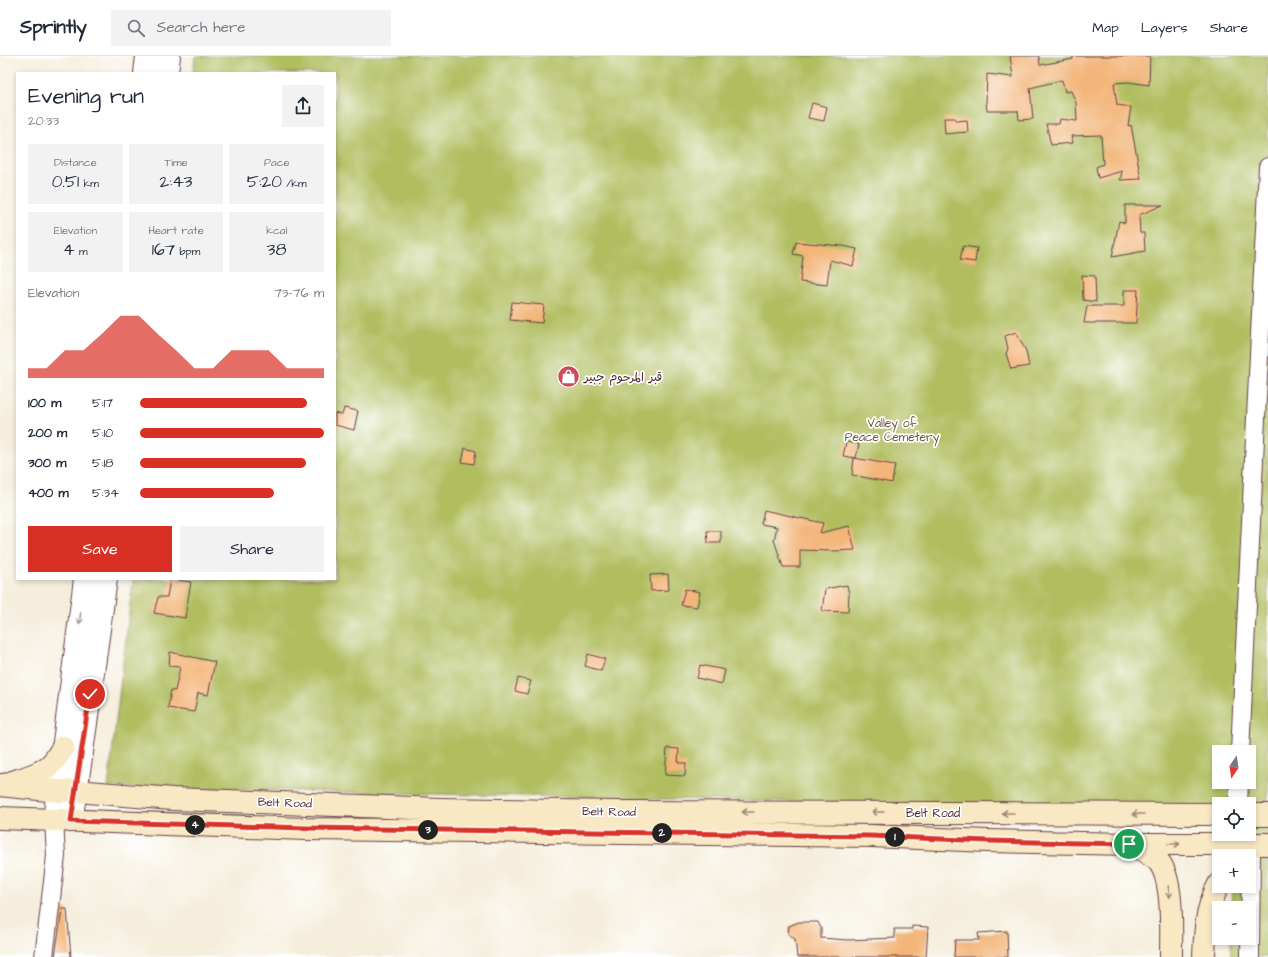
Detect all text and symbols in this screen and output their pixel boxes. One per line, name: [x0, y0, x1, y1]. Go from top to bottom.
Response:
search box: [111, 10, 391, 46]
text: Sprintly: [20, 14, 87, 41]
icon: search: [125, 17, 147, 39]
text: Search here: [157, 17, 245, 38]
text: Map: [1092, 18, 1119, 38]
text: Layers: [1141, 18, 1188, 38]
text: Share: [1210, 18, 1248, 38]
text: Evening run: [28, 81, 144, 112]
button: share: [282, 85, 324, 127]
text: 20:33: [28, 112, 59, 130]
text: Distance: [54, 155, 97, 170]
text: Time: [164, 155, 188, 170]
text: Pace: [264, 155, 289, 170]
text: 0.51: [52, 170, 79, 194]
text: 2:43: [160, 170, 192, 194]
text: 5:20: [247, 170, 282, 194]
text: km: [79, 176, 99, 191]
text: /km: [282, 176, 307, 191]
text: Elevation: [54, 223, 97, 238]
text: Heart rate: [148, 223, 204, 238]
text: kcal: [266, 223, 287, 238]
text: 4: [63, 238, 75, 262]
text: 167: [152, 238, 175, 262]
text: 38: [267, 238, 287, 262]
text: m: [75, 244, 88, 259]
text: bpm: [175, 244, 200, 259]
text: Elevation: [28, 284, 79, 302]
text: 73–76 m: [274, 284, 324, 302]
shop icon: قبر المرحوم جبير: [555, 364, 581, 390]
place label: قبر المرحوم جبير: [583, 369, 662, 386]
text: 100 m: [28, 394, 61, 412]
text: 5:17: [92, 394, 113, 412]
park label: Valley of Peace Cemetery: [845, 415, 940, 447]
text: 200 m: [28, 424, 67, 442]
text: 5:10: [92, 424, 113, 442]
text: 300 m: [28, 454, 66, 472]
text: 5:18: [92, 454, 113, 472]
text: 400 m: [28, 484, 69, 502]
text: 5:34: [92, 484, 119, 502]
button: Save: [28, 526, 172, 572]
button: Share: [180, 526, 324, 572]
one-way arrow: [76, 611, 84, 624]
pin: [73, 677, 107, 711]
icon: check: [79, 683, 101, 705]
north arrow: [1212, 745, 1256, 789]
map controls: [1212, 745, 1256, 945]
street label: Belt Road: [258, 794, 312, 812]
button: locate: [1212, 797, 1256, 841]
street label: Belt Road: [582, 803, 636, 821]
street label: Belt Road: [906, 805, 960, 822]
one-way arrow: [742, 808, 755, 816]
one-way arrow: [872, 808, 885, 816]
one-way arrow: [1002, 809, 1015, 817]
one-way arrow: [1132, 810, 1145, 818]
pin: 4: [185, 815, 205, 835]
text: 4: [191, 817, 199, 832]
pin: 3: [418, 820, 438, 840]
text: 3: [425, 822, 431, 837]
pin: 2: [652, 823, 672, 843]
text: 2: [659, 825, 665, 840]
pin: 1: [885, 827, 905, 847]
pin: [1112, 827, 1146, 861]
text: 1: [894, 829, 896, 844]
icon: arrive: [1118, 833, 1140, 855]
one-way arrow: [1167, 840, 1180, 848]
button: +: [1212, 849, 1256, 893]
one-way arrow: [1165, 885, 1172, 898]
button: −: [1212, 901, 1256, 945]

